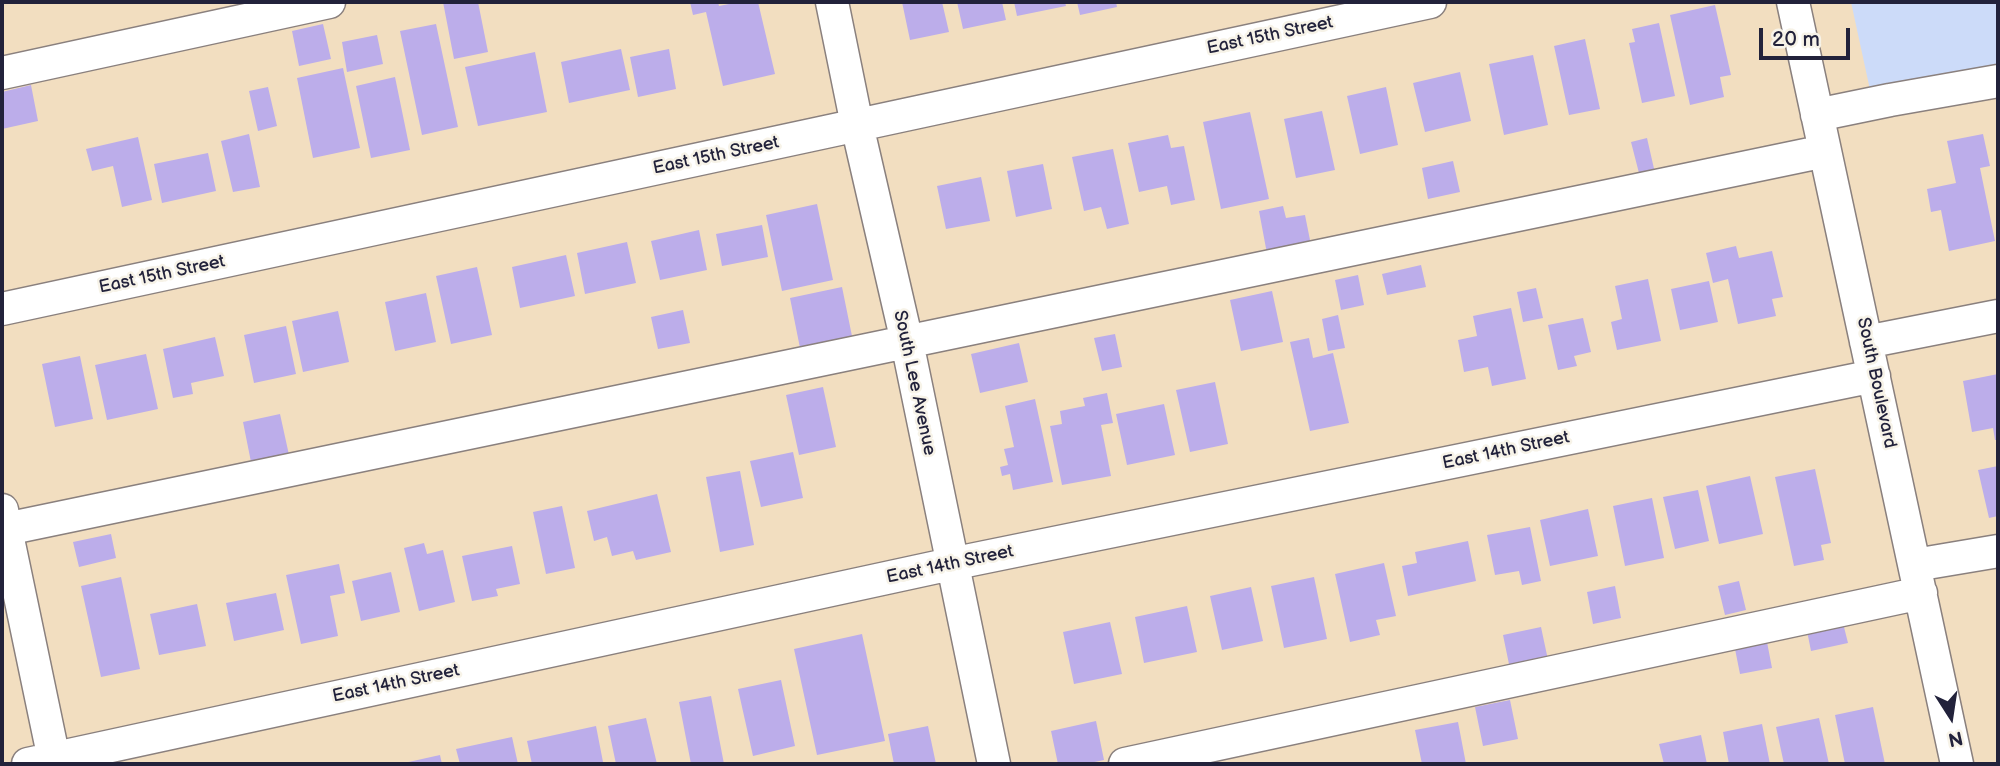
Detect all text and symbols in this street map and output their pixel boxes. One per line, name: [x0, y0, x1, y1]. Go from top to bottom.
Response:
street label: East 15th Street: [1205, 12, 1335, 60]
scale bar: [1762, 14, 1853, 58]
text: 20 m: [1772, 27, 1820, 52]
street label: East 15th Street: [651, 132, 781, 180]
street label: East 15th Street: [97, 251, 227, 299]
street label: South Lee Avenue: [888, 309, 940, 457]
street label: South Boulevard: [1852, 316, 1900, 450]
street label: East 14th Street: [1441, 427, 1571, 475]
street label: East 14th Street: [885, 541, 1015, 589]
street label: East 14th Street: [331, 660, 461, 708]
north arrow: [1916, 682, 1986, 752]
text: N: [1946, 725, 1965, 751]

